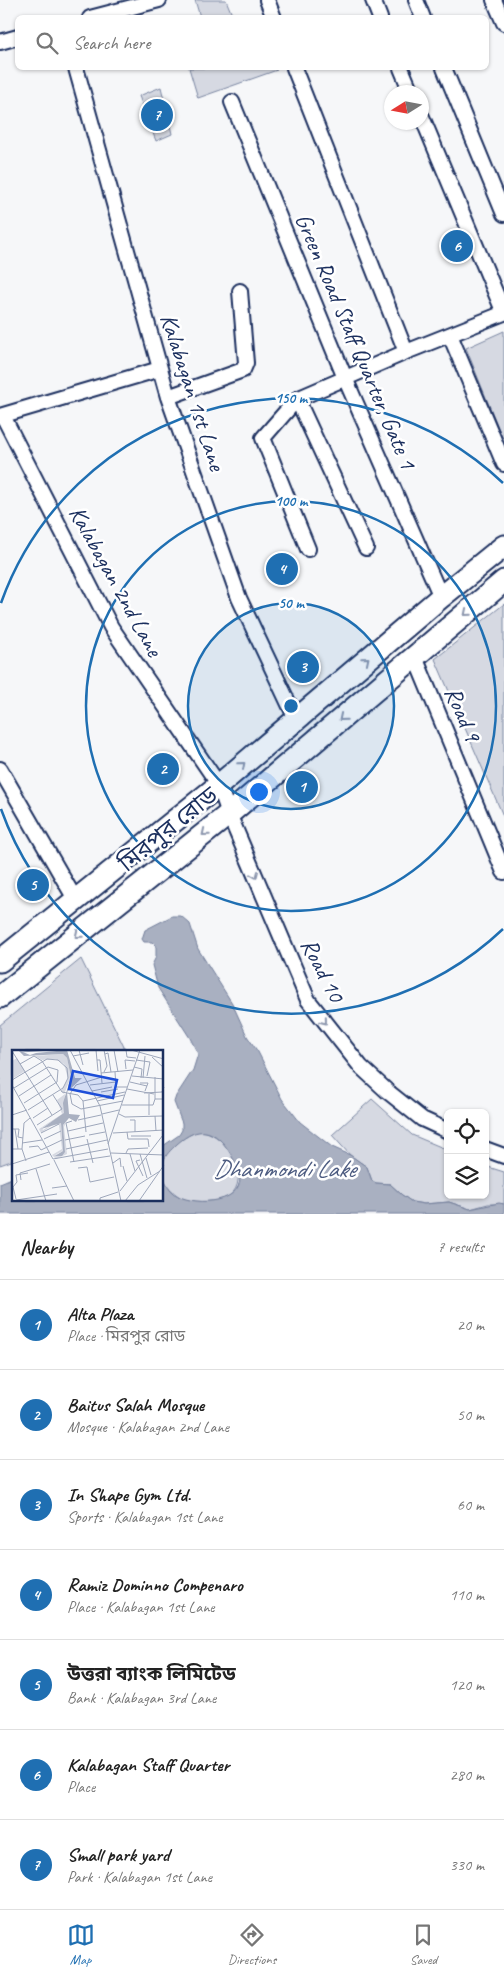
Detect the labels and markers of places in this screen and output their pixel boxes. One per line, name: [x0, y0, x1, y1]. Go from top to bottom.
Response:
pin: 7: [141, 96, 173, 134]
pin: 6: [441, 227, 473, 265]
pin: 4: [266, 550, 298, 588]
pin: 3: [287, 648, 319, 686]
centre of rings: [282, 697, 300, 715]
pin: 2: [147, 750, 179, 788]
pin: 1: [286, 768, 318, 806]
pin: 5: [17, 866, 49, 904]

